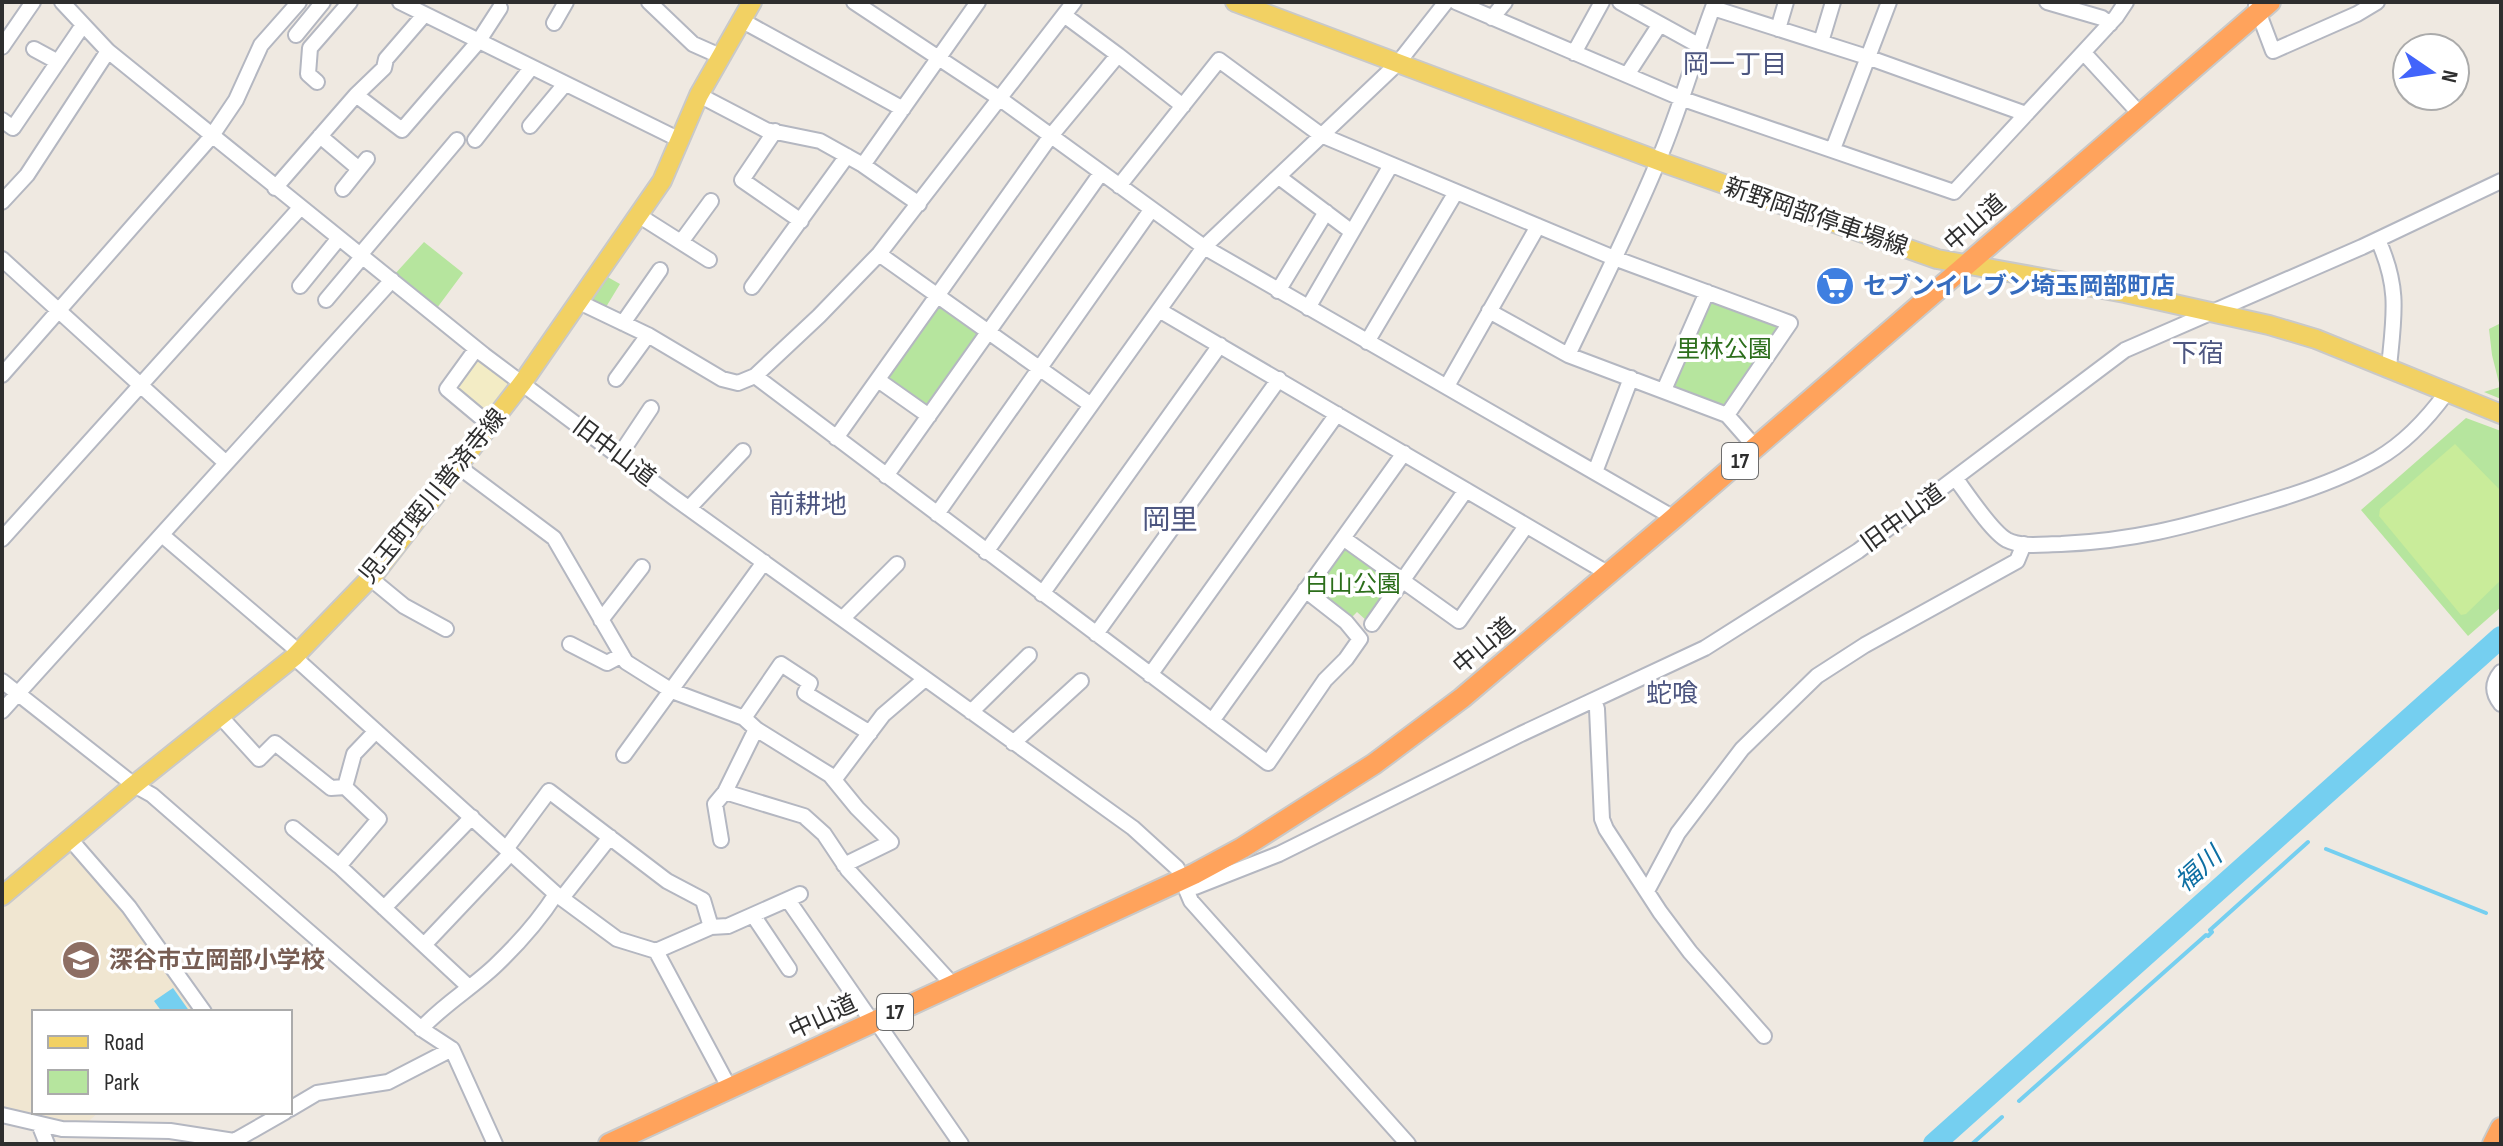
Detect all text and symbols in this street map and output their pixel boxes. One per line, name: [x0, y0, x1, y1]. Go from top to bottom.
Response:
north arrow: [2391, 32, 2471, 112]
district label: 岡一丁目: [1683, 50, 1787, 81]
text: N: [2435, 67, 2464, 85]
street label: 新野岡部停車場線: [1721, 172, 1911, 262]
street label: 中山道: [1938, 188, 2012, 258]
supermarket icon: セブンイレブン埼玉岡部町店: [1814, 265, 1856, 307]
place label: セブンイレブン埼玉岡部町店: [1863, 272, 2175, 301]
park label: 里林公園: [1676, 335, 1772, 364]
district label: 下宿: [2172, 339, 2224, 370]
street label: 児玉町蛭川普済寺線: [354, 403, 512, 589]
street label: 旧中山道: [567, 412, 661, 492]
road number: 17: [1722, 443, 1758, 479]
street label: 旧中山道: [1856, 478, 1950, 558]
district label: 前耕地: [769, 490, 847, 521]
district label: 岡里: [1142, 504, 1198, 537]
park label: 白山公園: [1305, 570, 1401, 599]
street label: 中山道: [1447, 612, 1521, 680]
district label: 蛇喰: [1646, 679, 1698, 710]
water label: 福川: [2169, 839, 2231, 899]
school or university icon: 深谷市立岡部小学校: [60, 939, 102, 981]
place label: 深谷市立岡部小学校: [109, 946, 325, 975]
street label: 中山道: [784, 989, 862, 1045]
road number: 17: [877, 994, 913, 1030]
legend: [32, 1010, 292, 1114]
text: Road: [104, 1028, 144, 1057]
text: Park: [104, 1068, 139, 1097]

